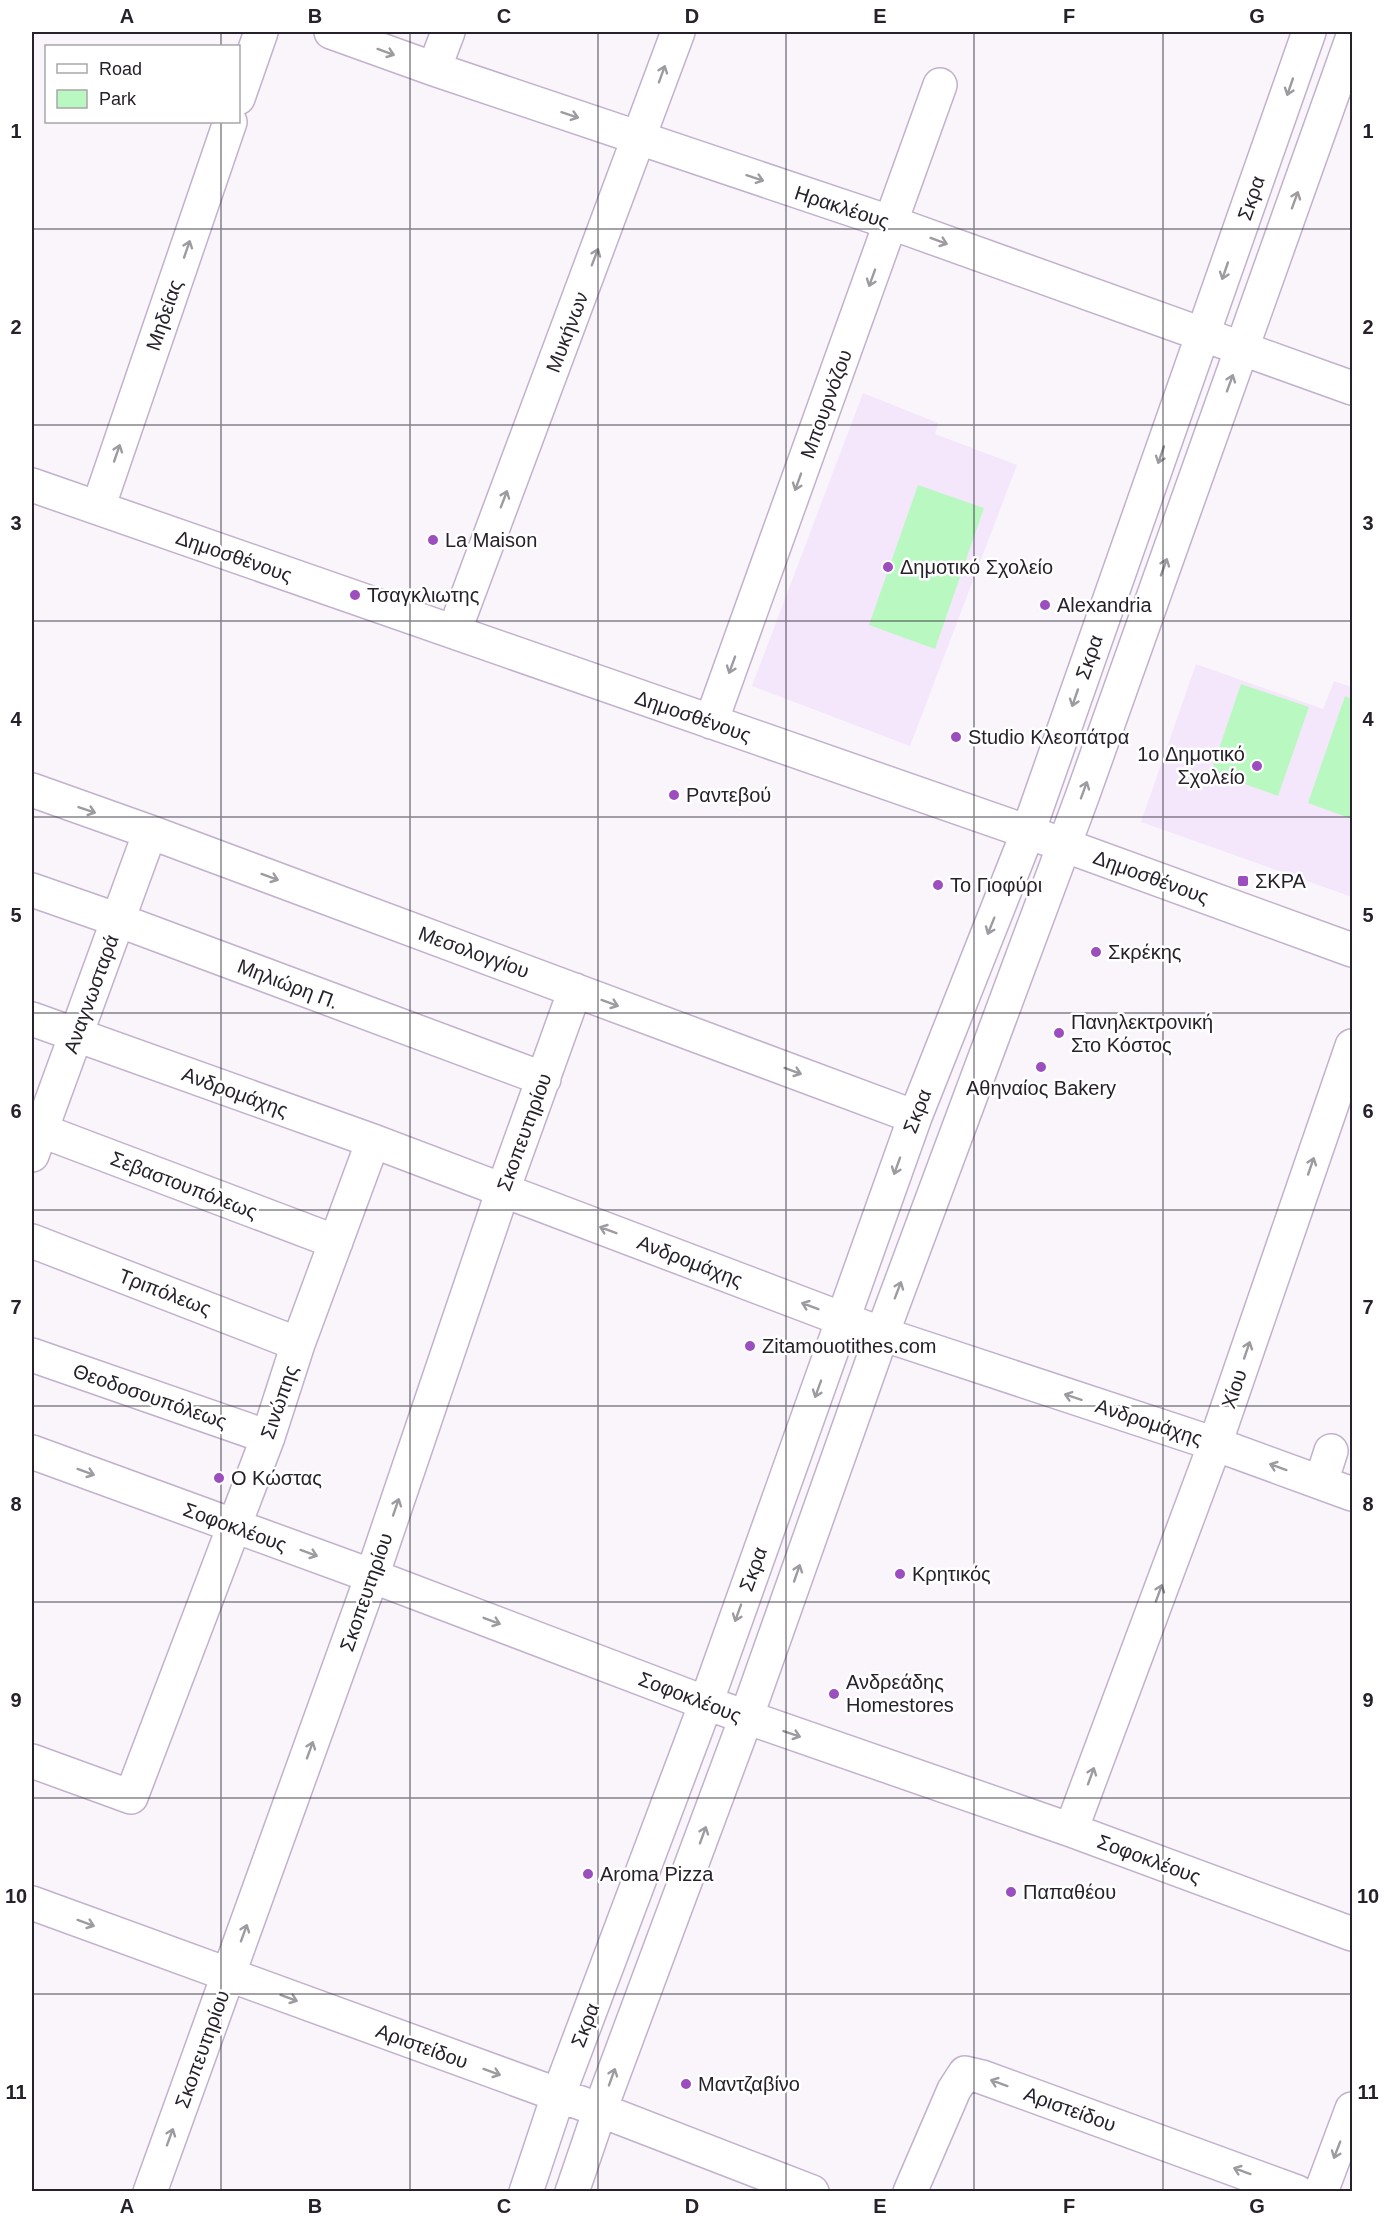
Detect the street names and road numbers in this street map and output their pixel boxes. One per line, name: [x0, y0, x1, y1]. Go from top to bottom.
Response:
street label: Σκρα: [1233, 173, 1269, 223]
street label: Ηρακλέους: [792, 181, 892, 233]
street label: Μηδείας: [142, 276, 186, 353]
street label: Μυκήνων: [542, 289, 592, 375]
street label: Μπουρνόζου: [796, 347, 856, 461]
street label: Δημοσθένους: [173, 526, 295, 586]
street label: Σκρα: [1071, 632, 1107, 682]
street label: Δημοσθένους: [632, 686, 754, 746]
street label: Δημοσθένους: [1090, 846, 1212, 908]
street label: Μεσολογγίου: [416, 922, 532, 982]
street label: Αναγνωσταρά: [59, 932, 123, 1056]
street label: Μηλιώρη Π.: [235, 955, 341, 1013]
street label: Ανδρομάχης: [179, 1063, 291, 1121]
street label: Σκοπευτηρίου: [493, 1070, 555, 1194]
street label: Σκρα: [899, 1086, 935, 1136]
street label: Σεβαστουπόλεως: [108, 1147, 261, 1223]
street label: Ανδρομάχης: [634, 1231, 746, 1291]
street label: Τριπόλεως: [116, 1264, 214, 1320]
street label: Θεοδοσουπόλεως: [70, 1359, 230, 1433]
street label: Σινώπης: [256, 1362, 302, 1442]
street label: Χίου: [1217, 1367, 1251, 1411]
street label: Ανδρομάχης: [1093, 1394, 1206, 1450]
street label: Σοφοκλέους: [180, 1498, 290, 1556]
street label: Σκοπευτηρίου: [335, 1530, 397, 1654]
street label: Σκρα: [735, 1544, 771, 1594]
street label: Σοφοκλέους: [636, 1667, 745, 1727]
street label: Σοφοκλέους: [1094, 1830, 1204, 1888]
street label: Σκοπευτηρίου: [171, 1987, 233, 2111]
street label: Σκρα: [567, 2000, 603, 2050]
street label: Αριστείδου: [373, 2019, 471, 2073]
street label: Αριστείδου: [1021, 2082, 1119, 2136]

